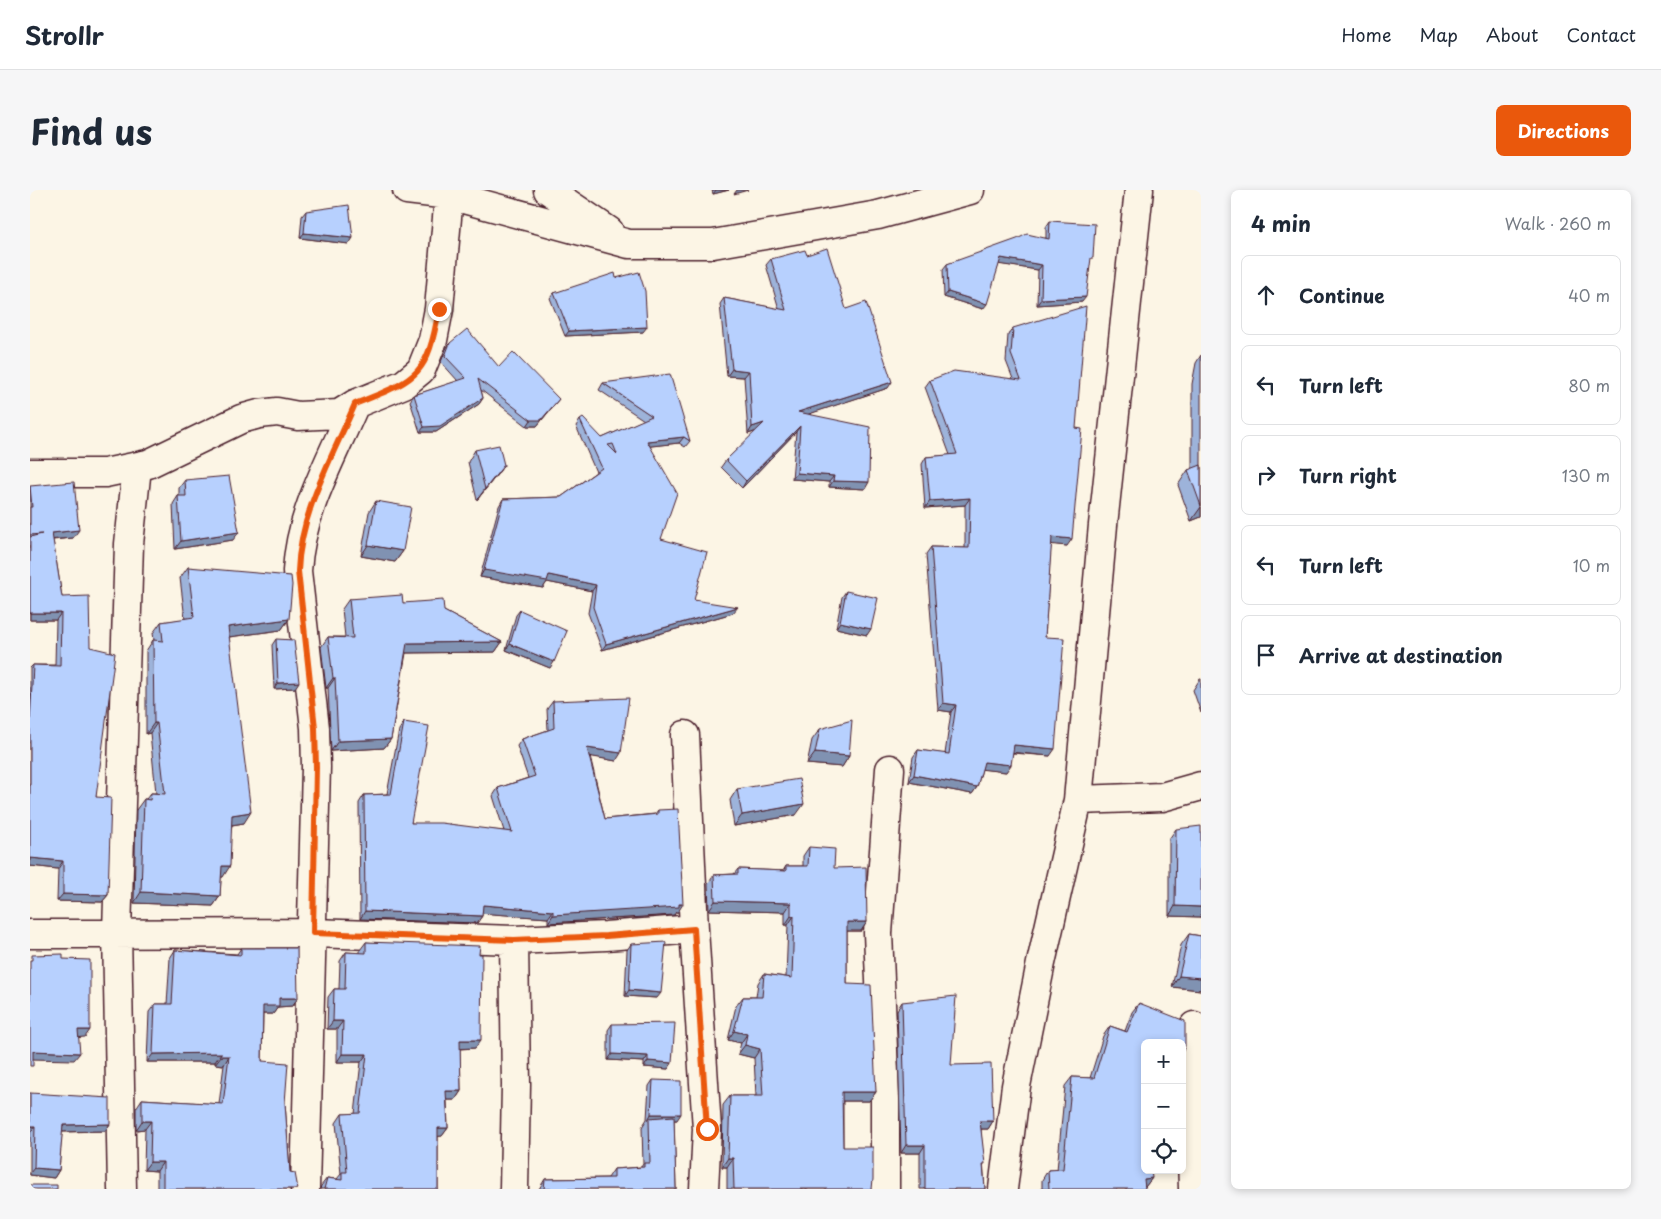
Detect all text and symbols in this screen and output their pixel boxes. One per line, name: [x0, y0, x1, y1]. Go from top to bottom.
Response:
text: Strollr: [25, 17, 104, 53]
text: Home: [1341, 21, 1391, 48]
text: Map: [1419, 21, 1458, 48]
text: About: [1486, 21, 1538, 48]
text: Contact: [1566, 21, 1636, 48]
text: Find us: [30, 104, 152, 157]
button: Directions: [1496, 105, 1631, 156]
text: 4 min: [1251, 207, 1311, 239]
text: Walk · 260 m: [1505, 211, 1611, 235]
icon: ahead: [1252, 281, 1280, 309]
text: Continue: [1299, 281, 1385, 309]
text: 40 m: [1568, 283, 1610, 307]
route end: [428, 298, 451, 321]
icon: left: [1252, 371, 1280, 399]
text: Turn left: [1299, 371, 1383, 399]
text: 80 m: [1568, 373, 1610, 397]
icon: right: [1252, 461, 1280, 489]
text: Turn right: [1299, 461, 1397, 489]
text: 130 m: [1562, 463, 1610, 487]
icon: left: [1252, 551, 1280, 579]
text: Turn left: [1299, 551, 1383, 579]
text: 10 m: [1573, 553, 1610, 577]
icon: arrive: [1252, 641, 1280, 669]
text: Arrive at destination: [1299, 641, 1503, 669]
map controls: [1141, 1039, 1186, 1174]
button: +: [1141, 1039, 1186, 1084]
button: −: [1141, 1084, 1186, 1129]
route start: [696, 1118, 719, 1141]
button: locate: [1141, 1129, 1186, 1174]

